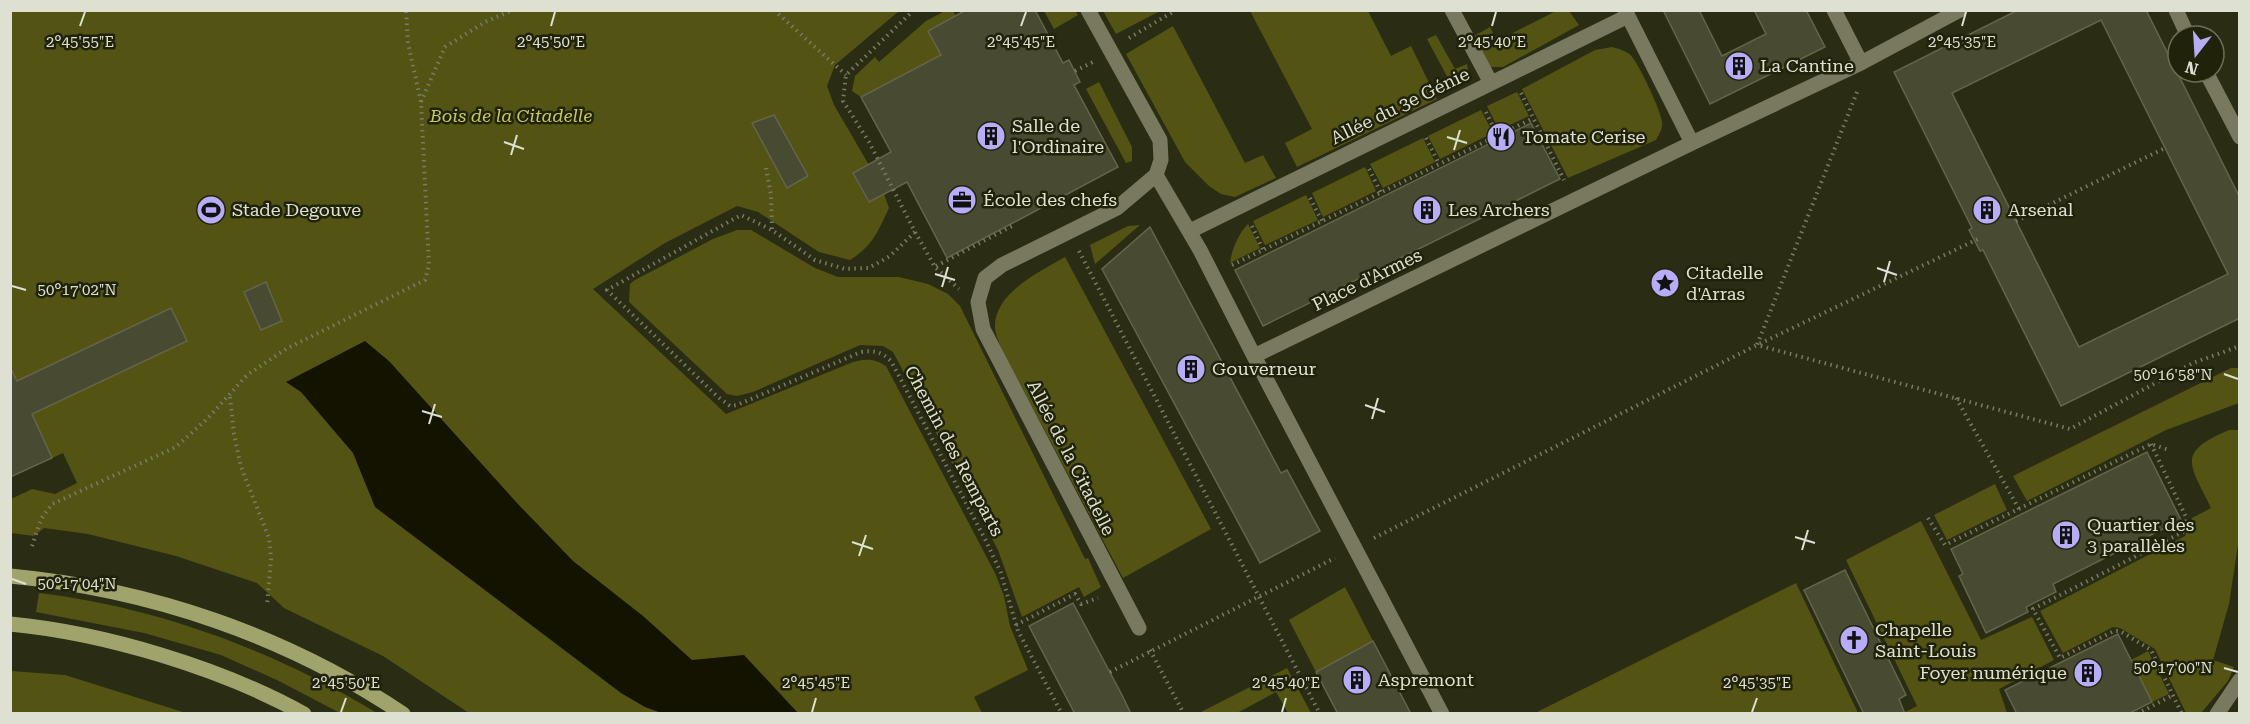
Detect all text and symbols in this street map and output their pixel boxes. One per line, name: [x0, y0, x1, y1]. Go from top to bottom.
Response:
north arrow: [2166, 24, 2226, 84]
text: 2°45'55"E: [46, 33, 114, 51]
text: 2°45'50"E: [517, 33, 585, 51]
text: 2°45'45"E: [987, 33, 1055, 51]
text: 2°45'40"E: [1458, 33, 1526, 51]
text: 2°45'35"E: [1928, 33, 1996, 51]
building icon: La Cantine: [1723, 50, 1755, 82]
place label: La Cantine: [1760, 55, 1854, 76]
text: N: [2183, 57, 2200, 79]
street label: Allée du 3e Génie: [1327, 63, 1473, 148]
park label: Bois de la Citadelle: [429, 105, 592, 126]
place label: Salle de l'Ordinaire: [1012, 115, 1104, 157]
building icon: Salle de l'Ordinaire: [975, 120, 1007, 152]
restaurant icon: Tomate Cerise: [1485, 121, 1517, 153]
place label: Tomate Cerise: [1522, 126, 1645, 147]
office icon: École des chefs: [946, 184, 978, 216]
place label: École des chefs: [983, 189, 1117, 210]
sports icon: Stade Degouve: [195, 194, 227, 226]
building icon: Les Archers: [1411, 194, 1443, 226]
building icon: Arsenal: [1971, 194, 2003, 226]
place label: Stade Degouve: [232, 199, 361, 220]
place label: Les Archers: [1448, 199, 1550, 220]
place label: Arsenal: [2008, 199, 2074, 220]
street label: Place d'Armes: [1308, 244, 1425, 315]
place label: Citadelle d'Arras: [1686, 262, 1763, 304]
place icon: Citadelle d'Arras: [1649, 267, 1681, 299]
text: 50°17'02"N: [37, 281, 117, 299]
building icon: Gouverneur: [1175, 353, 1207, 385]
place label: Gouverneur: [1212, 358, 1316, 379]
street label: Chemin des Remparts: [901, 362, 1008, 540]
text: 50°16'58"N: [2133, 366, 2213, 384]
street label: Allée de la Citadelle: [1023, 377, 1120, 539]
place label: Quartier des 3 parallèles: [2087, 514, 2194, 556]
building icon: Quartier des 3 parallèles: [2050, 519, 2082, 551]
text: 50°17'04"N: [37, 575, 117, 593]
place label: Chapelle Saint-Louis: [1875, 619, 1976, 661]
church icon: Chapelle Saint-Louis: [1838, 624, 1870, 656]
building icon: Foyer numérique: [2072, 657, 2104, 689]
text: 50°17'00"N: [2133, 659, 2213, 677]
place label: Foyer numérique: [1920, 662, 2067, 683]
building icon: Aspremont: [1341, 664, 1373, 696]
place label: Aspremont: [1378, 669, 1474, 690]
text: 2°45'50"E: [312, 674, 380, 692]
text: 2°45'45"E: [782, 674, 850, 692]
text: 2°45'40"E: [1252, 674, 1320, 692]
text: 2°45'35"E: [1723, 674, 1791, 692]

